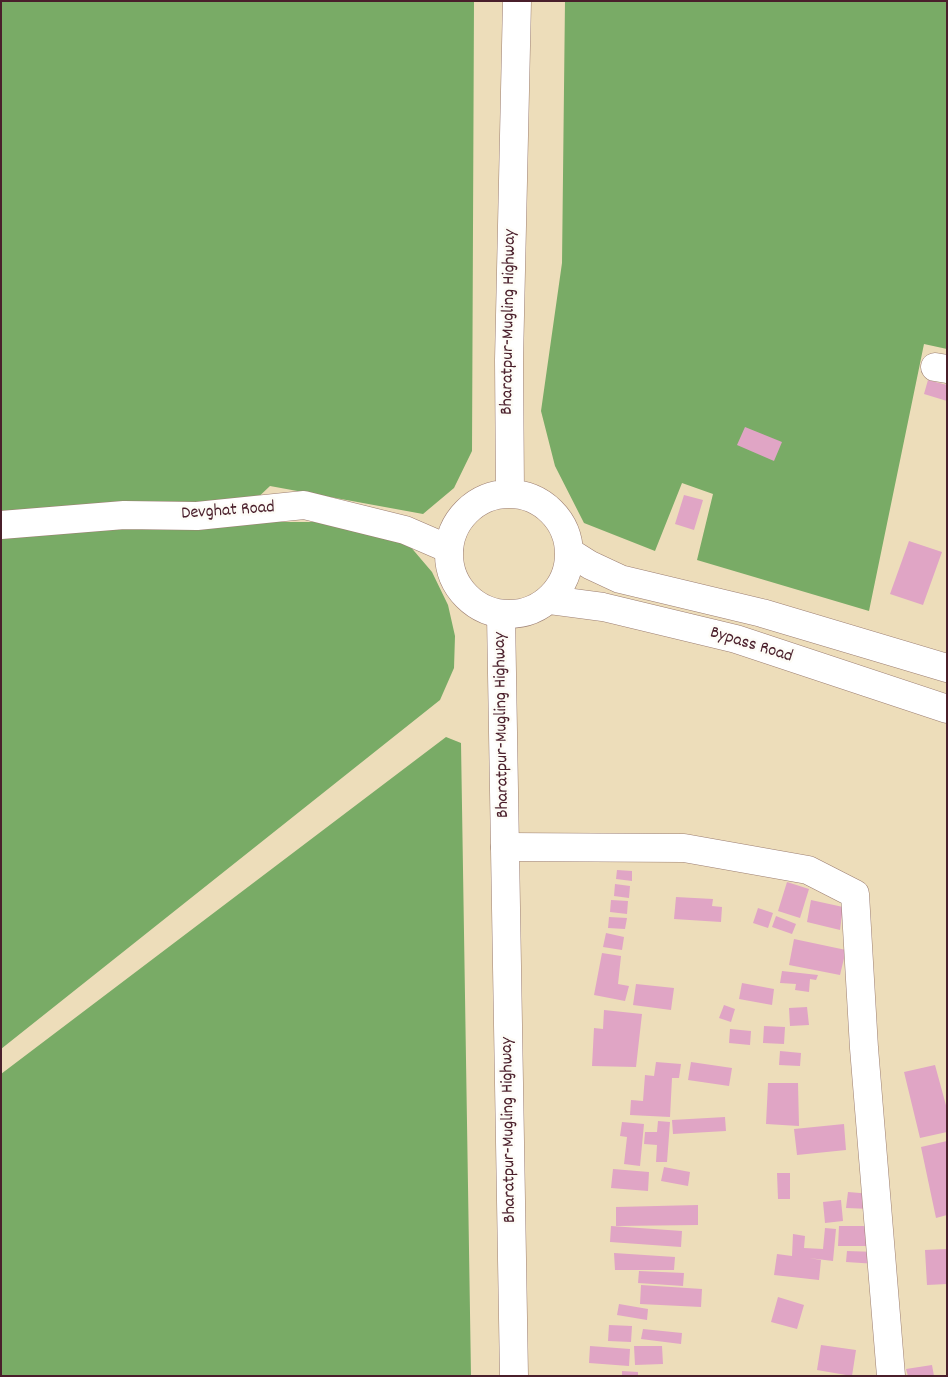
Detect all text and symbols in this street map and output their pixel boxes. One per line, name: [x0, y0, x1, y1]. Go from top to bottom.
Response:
street label: Bharatpur-Mugling Highway: [498, 229, 522, 415]
street label: Devghat Road: [181, 498, 275, 526]
street label: Bypass Road: [707, 623, 795, 669]
street label: Bharatpur-Mugling Highway: [491, 632, 515, 818]
street label: Bharatpur-Mugling Highway: [498, 1037, 522, 1223]

